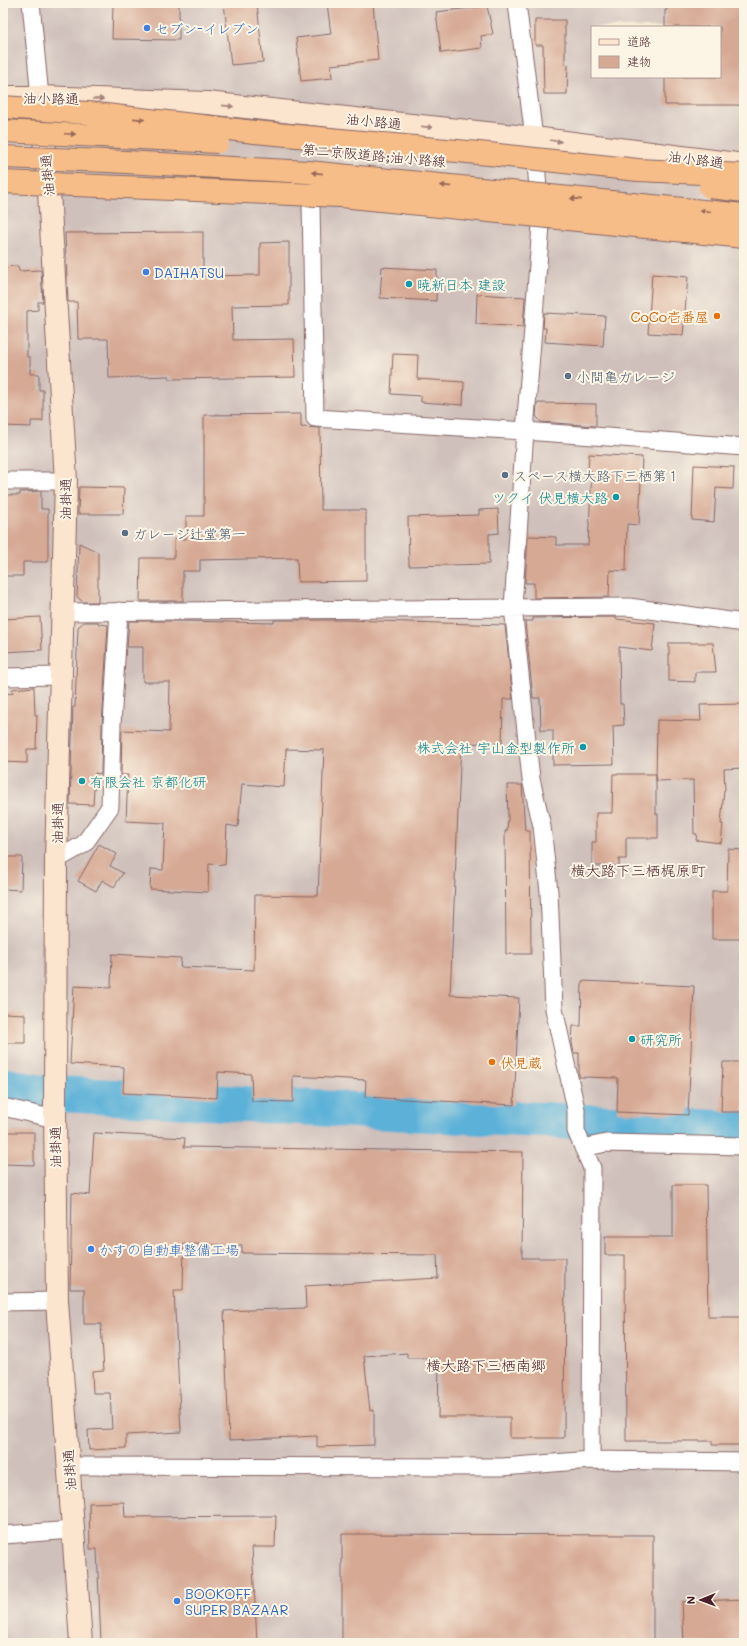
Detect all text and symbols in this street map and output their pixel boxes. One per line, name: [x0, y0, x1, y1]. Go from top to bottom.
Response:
place label: セブン-イレブン: [155, 19, 259, 38]
marker: セブン-イレブン: [142, 23, 152, 33]
legend: [591, 26, 721, 78]
text: 道路: [627, 33, 651, 49]
text: 建物: [627, 53, 651, 69]
street label: 油小路通: [23, 88, 79, 108]
one-way arrow: [92, 96, 105, 102]
one-way arrow: [222, 102, 234, 109]
street label: 油小路通: [345, 109, 403, 133]
one-way arrow: [133, 116, 145, 122]
one-way arrow: [421, 123, 433, 130]
one-way arrow: [64, 131, 76, 138]
one-way arrow: [550, 138, 562, 144]
street label: 第二京阪道路;油小路線: [301, 139, 447, 171]
street label: 油小路通: [667, 146, 725, 172]
street label: 油掛通: [36, 153, 58, 197]
one-way arrow: [311, 170, 323, 177]
one-way arrow: [440, 183, 452, 189]
one-way arrow: [570, 195, 582, 202]
one-way arrow: [699, 208, 711, 215]
place label: DAIHATSU: [154, 263, 224, 282]
marker: DAIHATSU: [141, 267, 151, 277]
place label: 暁新日本 建設: [417, 275, 505, 294]
marker: 暁新日本 建設: [404, 279, 414, 289]
place label: CoCo壱番屋: [630, 307, 709, 326]
marker: CoCo壱番屋: [712, 311, 722, 321]
place label: 小間亀ガレージ: [576, 367, 675, 386]
marker: 小間亀ガレージ: [563, 371, 573, 381]
place label: スペース横大路下三栖第１: [513, 466, 680, 485]
marker: スペース横大路下三栖第１: [500, 470, 510, 480]
street label: 油掛通: [55, 478, 75, 520]
place label: ツクイ 伏見横大路: [492, 488, 608, 507]
marker: ツクイ 伏見横大路: [611, 492, 621, 502]
place label: ガレージ辻堂第一: [133, 524, 246, 543]
marker: ガレージ辻堂第一: [120, 528, 130, 538]
place label: 株式会社 宇山金型製作所: [417, 738, 575, 757]
marker: 株式会社 宇山金型製作所: [578, 742, 588, 752]
place label: 有限会社 京都化研: [90, 772, 206, 791]
marker: 有限会社 京都化研: [77, 776, 87, 786]
street label: 油掛通: [47, 802, 67, 844]
district label: 横大路下三栖梶原町: [570, 860, 706, 880]
place label: 研究所: [640, 1030, 682, 1049]
marker: 研究所: [627, 1034, 637, 1044]
place label: 伏見蔵: [500, 1053, 542, 1072]
marker: 伏見蔵: [487, 1057, 497, 1067]
street label: 油掛通: [45, 1126, 65, 1168]
place label: かすの自動車整備工場: [99, 1240, 239, 1259]
marker: かすの自動車整備工場: [86, 1244, 96, 1254]
district label: 横大路下三栖南郷: [426, 1355, 546, 1375]
street label: 油掛通: [58, 1448, 80, 1492]
north arrow: [681, 1580, 721, 1620]
place label: BOOKOFF SUPER BAZAAR: [185, 1584, 288, 1619]
marker: BOOKOFF SUPER BAZAAR: [172, 1596, 182, 1606]
text: N: [683, 1596, 698, 1604]

